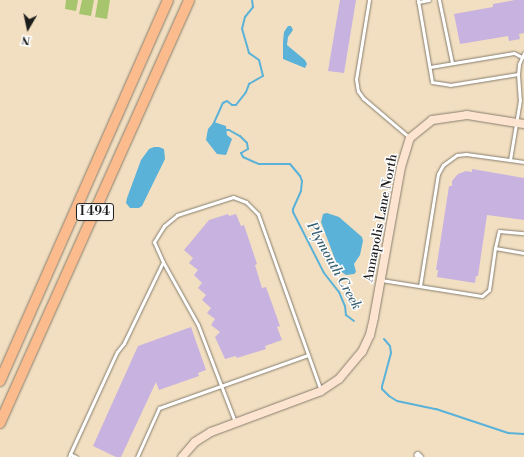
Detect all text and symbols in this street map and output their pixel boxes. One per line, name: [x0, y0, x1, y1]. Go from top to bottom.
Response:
north arrow: [8, 8, 48, 48]
text: N: [21, 32, 32, 47]
street label: Annapolis Lane North: [361, 153, 401, 283]
road number: I 494: [75, 202, 115, 222]
water label: Plymouth Creek: [303, 219, 365, 313]

